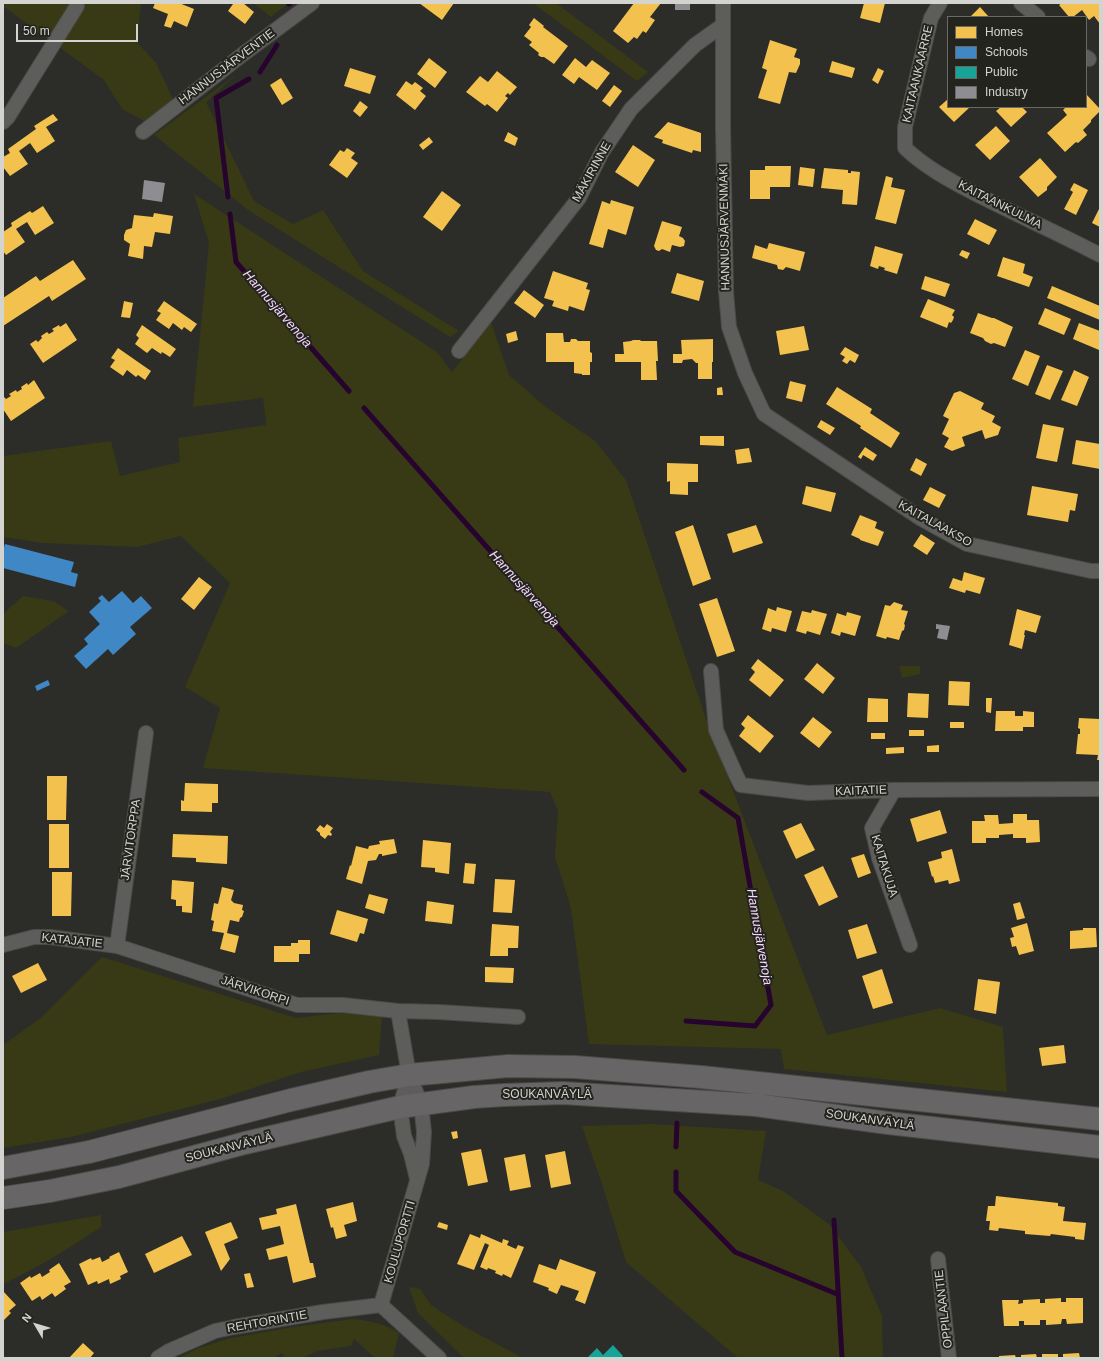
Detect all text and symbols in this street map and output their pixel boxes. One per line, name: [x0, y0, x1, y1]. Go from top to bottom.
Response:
scale bar: [18, 16, 140, 42]
legend: [947, 16, 1087, 108]
text: 50 m: [23, 24, 50, 38]
street label: KAITAANKAARRE: [900, 24, 936, 124]
text: Homes: [985, 25, 1023, 39]
street label: HANNUSJÄRVENTIE: [176, 26, 278, 108]
text: Schools: [985, 45, 1028, 59]
text: Public: [985, 65, 1018, 79]
text: Industry: [985, 85, 1028, 99]
street label: MÄKIRINNE: [570, 139, 614, 205]
street label: HANNUSJÄRVENMÄKI: [717, 163, 733, 291]
street label: KAITAANKULMA: [956, 178, 1044, 232]
water label: Hannusjärvenoja: [239, 267, 315, 351]
street label: KAITALAAKSO: [896, 498, 974, 550]
water label: Hannusjärvenoja: [486, 548, 562, 630]
street label: KAITATIE: [835, 783, 887, 799]
street label: JÄRVITORPPA: [118, 798, 144, 882]
street label: KAITAKUJA: [868, 833, 900, 899]
water label: Hannusjärvenoja: [743, 888, 775, 986]
street label: KATAJATIE: [41, 931, 103, 951]
street label: JÄRVIKORPI: [219, 973, 291, 1009]
street label: SOUKANVÄYLÄ: [502, 1088, 592, 1102]
street label: SOUKANVÄYLÄ: [825, 1107, 915, 1133]
street label: SOUKANVÄYLÄ: [184, 1130, 274, 1166]
street label: KOULUPORTTI: [381, 1199, 419, 1285]
street label: OPPILAANTIE: [932, 1269, 956, 1349]
north arrow: [16, 1305, 56, 1345]
street label: REHTORINTIE: [226, 1308, 308, 1336]
text: N: [19, 1311, 34, 1324]

